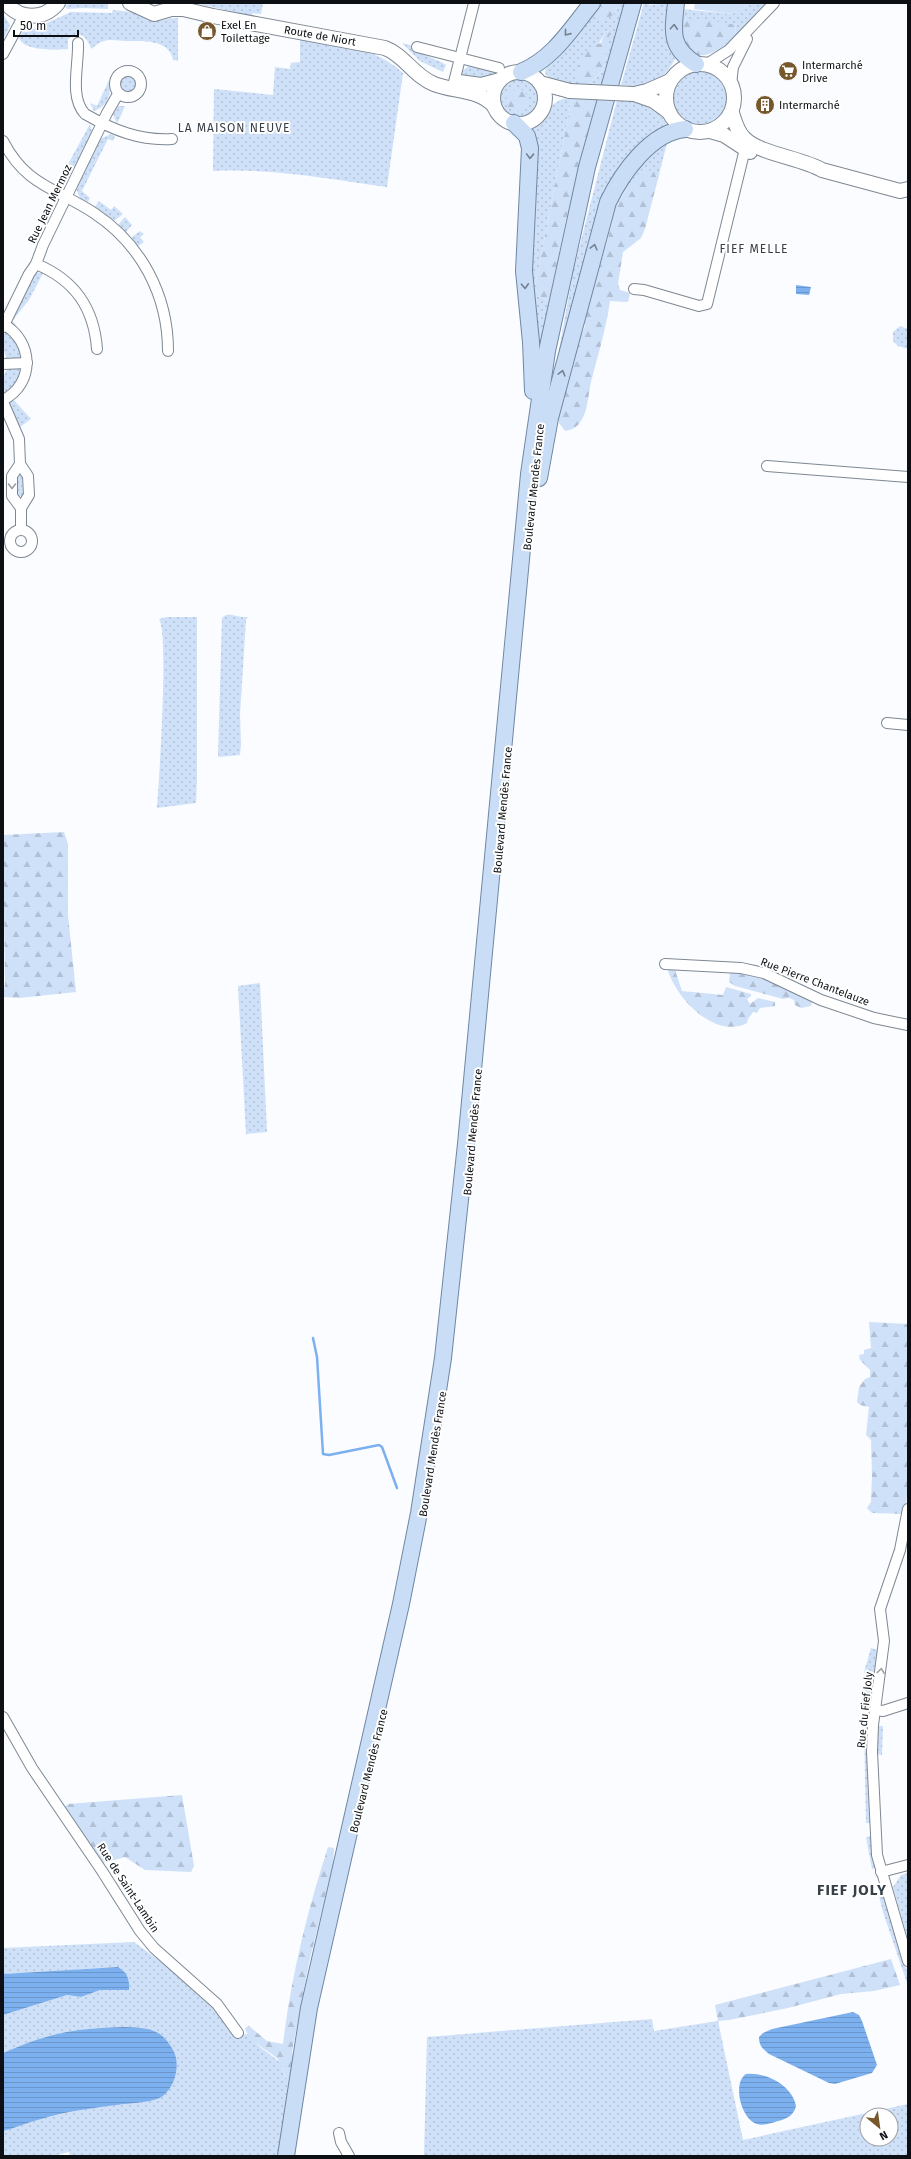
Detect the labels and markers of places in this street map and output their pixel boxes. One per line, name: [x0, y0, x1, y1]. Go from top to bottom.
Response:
place label: Exel En Toilettage: [221, 19, 270, 45]
shop icon: Exel En Toilettage: [196, 20, 218, 42]
place label: Intermarché Drive: [802, 59, 863, 85]
supermarket icon: Intermarché Drive: [777, 60, 799, 82]
building icon: Intermarché: [754, 94, 776, 116]
place label: Intermarché: [779, 99, 840, 112]

